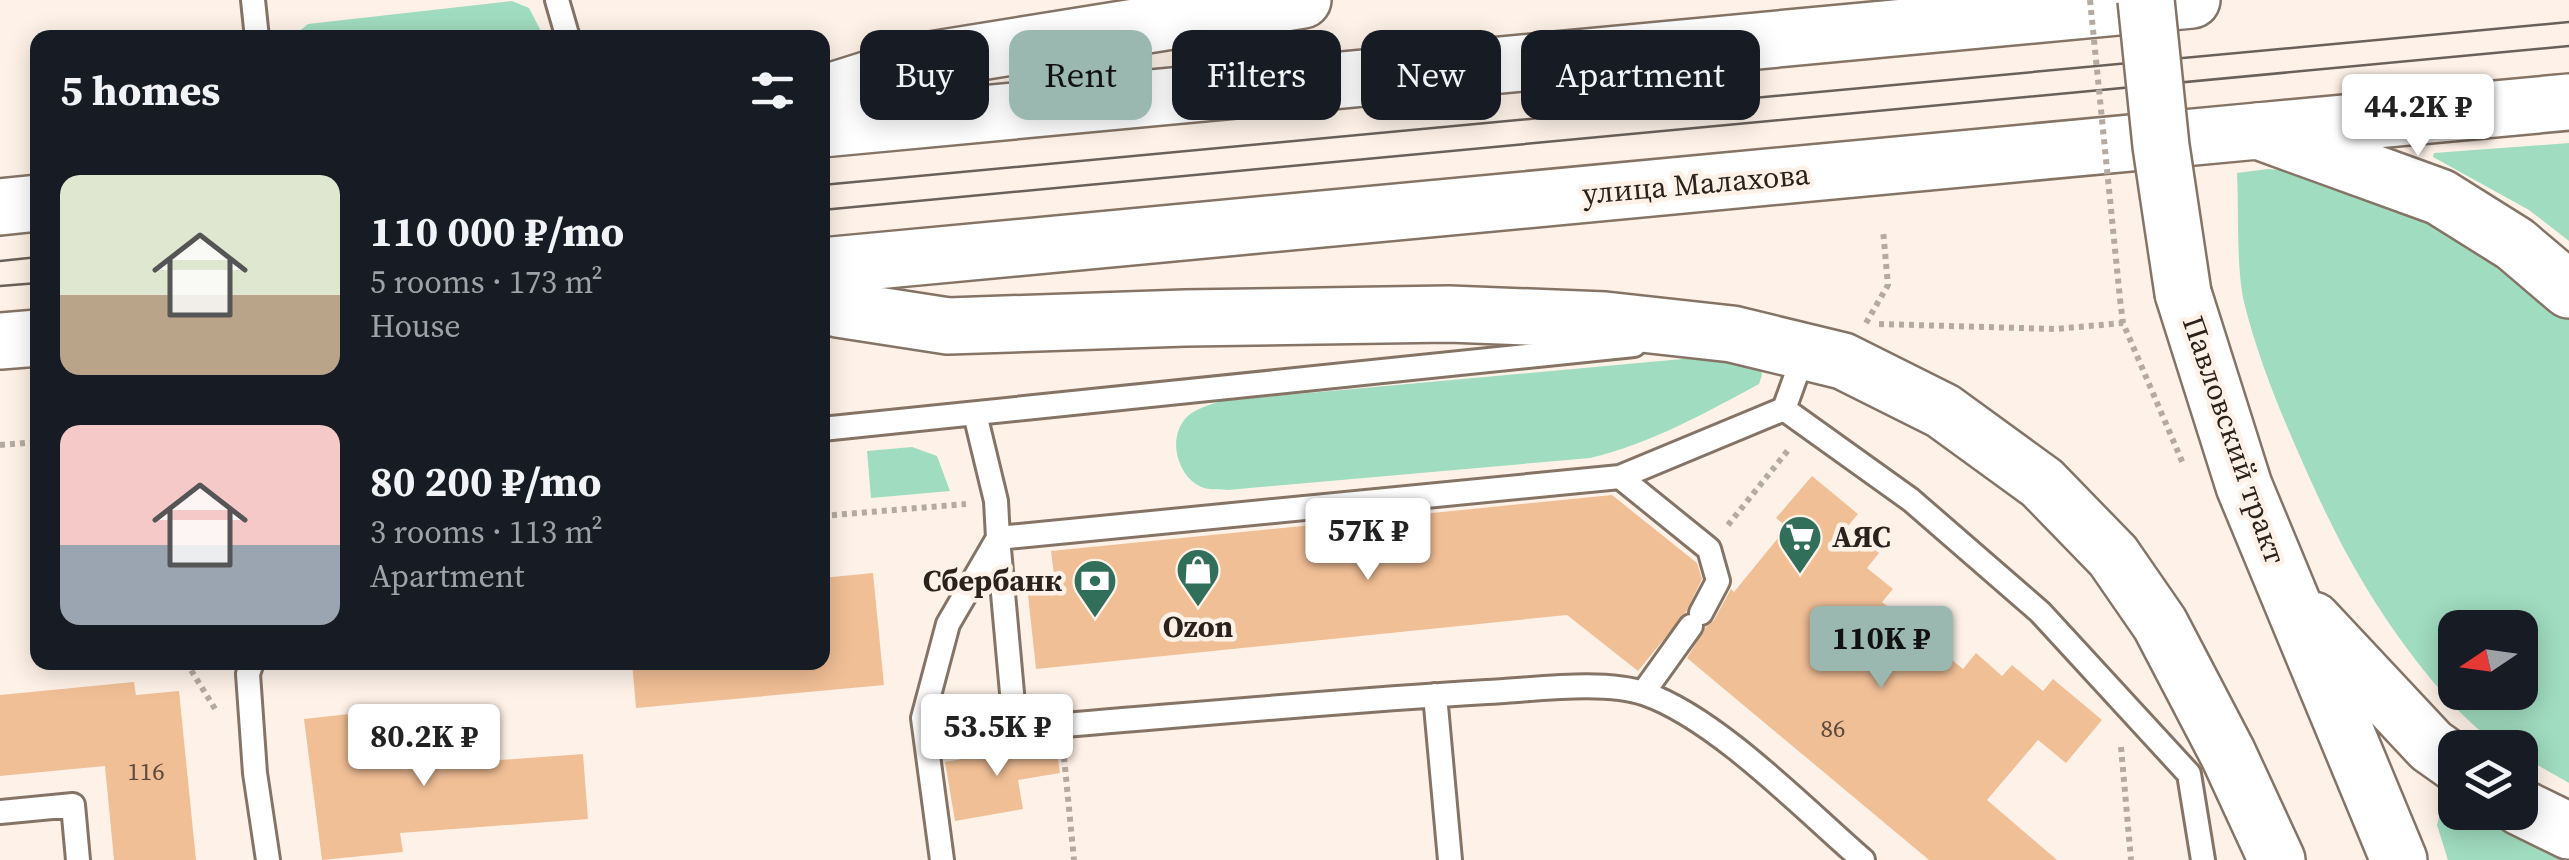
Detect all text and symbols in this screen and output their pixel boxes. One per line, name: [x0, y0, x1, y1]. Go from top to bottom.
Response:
chip: Buy: [860, 30, 989, 120]
chip: Rent: [1009, 30, 1152, 120]
chip: Filters: [1172, 30, 1341, 120]
chip: New: [1361, 30, 1501, 120]
chip: Apartment: [1521, 30, 1760, 120]
text: 5 homes: [60, 61, 220, 119]
icon: filters: [745, 63, 800, 118]
pin: 44.2K ₽: [2326, 74, 2510, 159]
text: 44.2K ₽: [2364, 84, 2472, 128]
street label: улица Малахова: [1581, 153, 1812, 214]
text: 110 000 ₽/mo: [370, 202, 624, 260]
icon: home: [140, 215, 260, 335]
text: 5 rooms · 173 m²: [370, 260, 603, 304]
text: House: [370, 304, 461, 348]
street label: Павловский тракт: [2173, 310, 2296, 569]
text: 80 200 ₽/mo: [370, 452, 602, 510]
icon: home: [140, 465, 260, 585]
pin: 57K ₽: [1298, 498, 1438, 583]
text: 57K ₽: [1327, 508, 1409, 552]
text: 3 rooms · 113 m²: [370, 510, 603, 554]
supermarket icon: АЯС: [1777, 514, 1823, 575]
place label: АЯС: [1832, 516, 1891, 557]
shop icon: Ozon: [1175, 547, 1221, 608]
text: Apartment: [370, 554, 524, 598]
bank icon: Сбербанк: [1072, 558, 1118, 619]
place label: Сбербанк: [923, 560, 1062, 601]
place label: Ozon: [1163, 606, 1233, 647]
pin: 110K ₽: [1800, 606, 1962, 691]
north arrow: [2438, 610, 2538, 710]
map controls: [2438, 610, 2538, 830]
text: 110K ₽: [1832, 616, 1930, 660]
pin: 53.5K ₽: [905, 694, 1089, 779]
pin: 80.2K ₽: [332, 704, 516, 789]
text: 53.5K ₽: [943, 704, 1051, 748]
house number: 86: [1820, 711, 1846, 745]
text: 80.2K ₽: [370, 714, 478, 758]
button: layers: [2438, 730, 2538, 830]
house number: 116: [127, 754, 165, 788]

